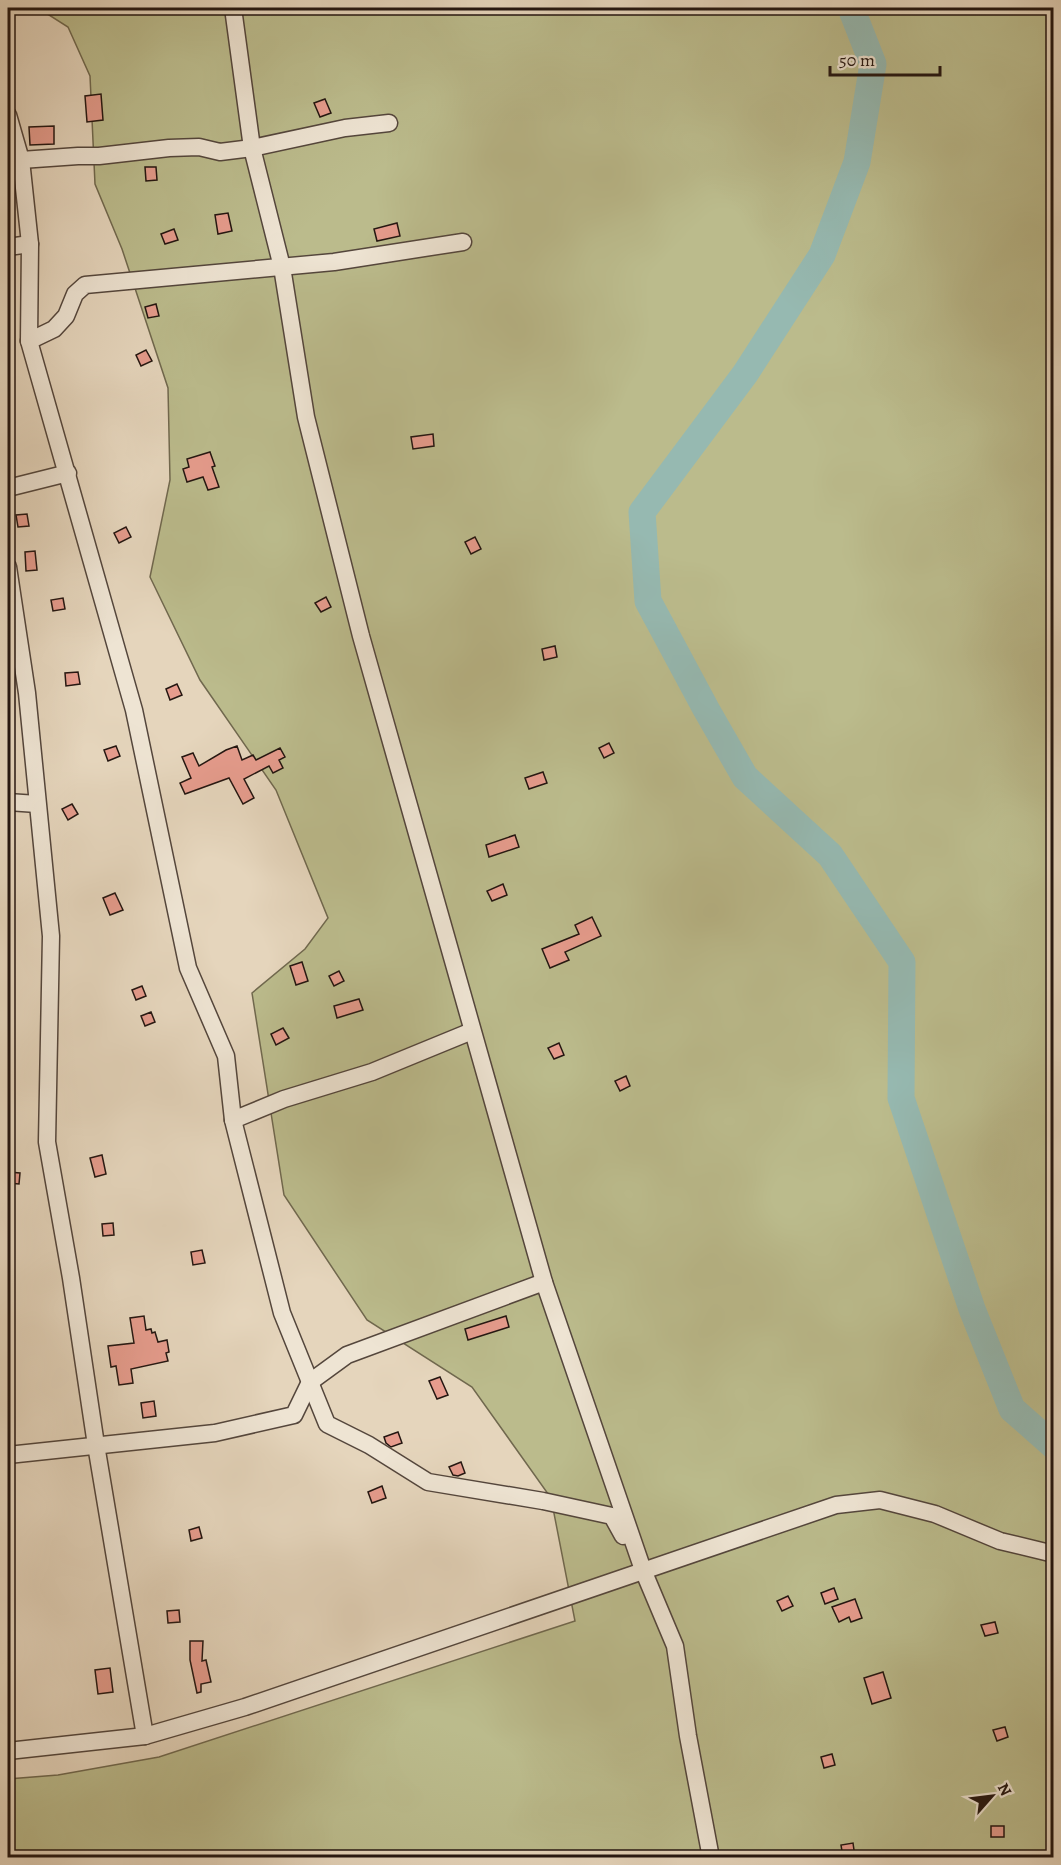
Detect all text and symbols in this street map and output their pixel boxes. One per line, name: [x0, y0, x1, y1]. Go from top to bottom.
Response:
scale bar: [830, 39, 940, 77]
text: 50 m: [839, 48, 875, 72]
north arrow: [962, 1766, 1022, 1826]
text: N: [992, 1779, 1017, 1800]

